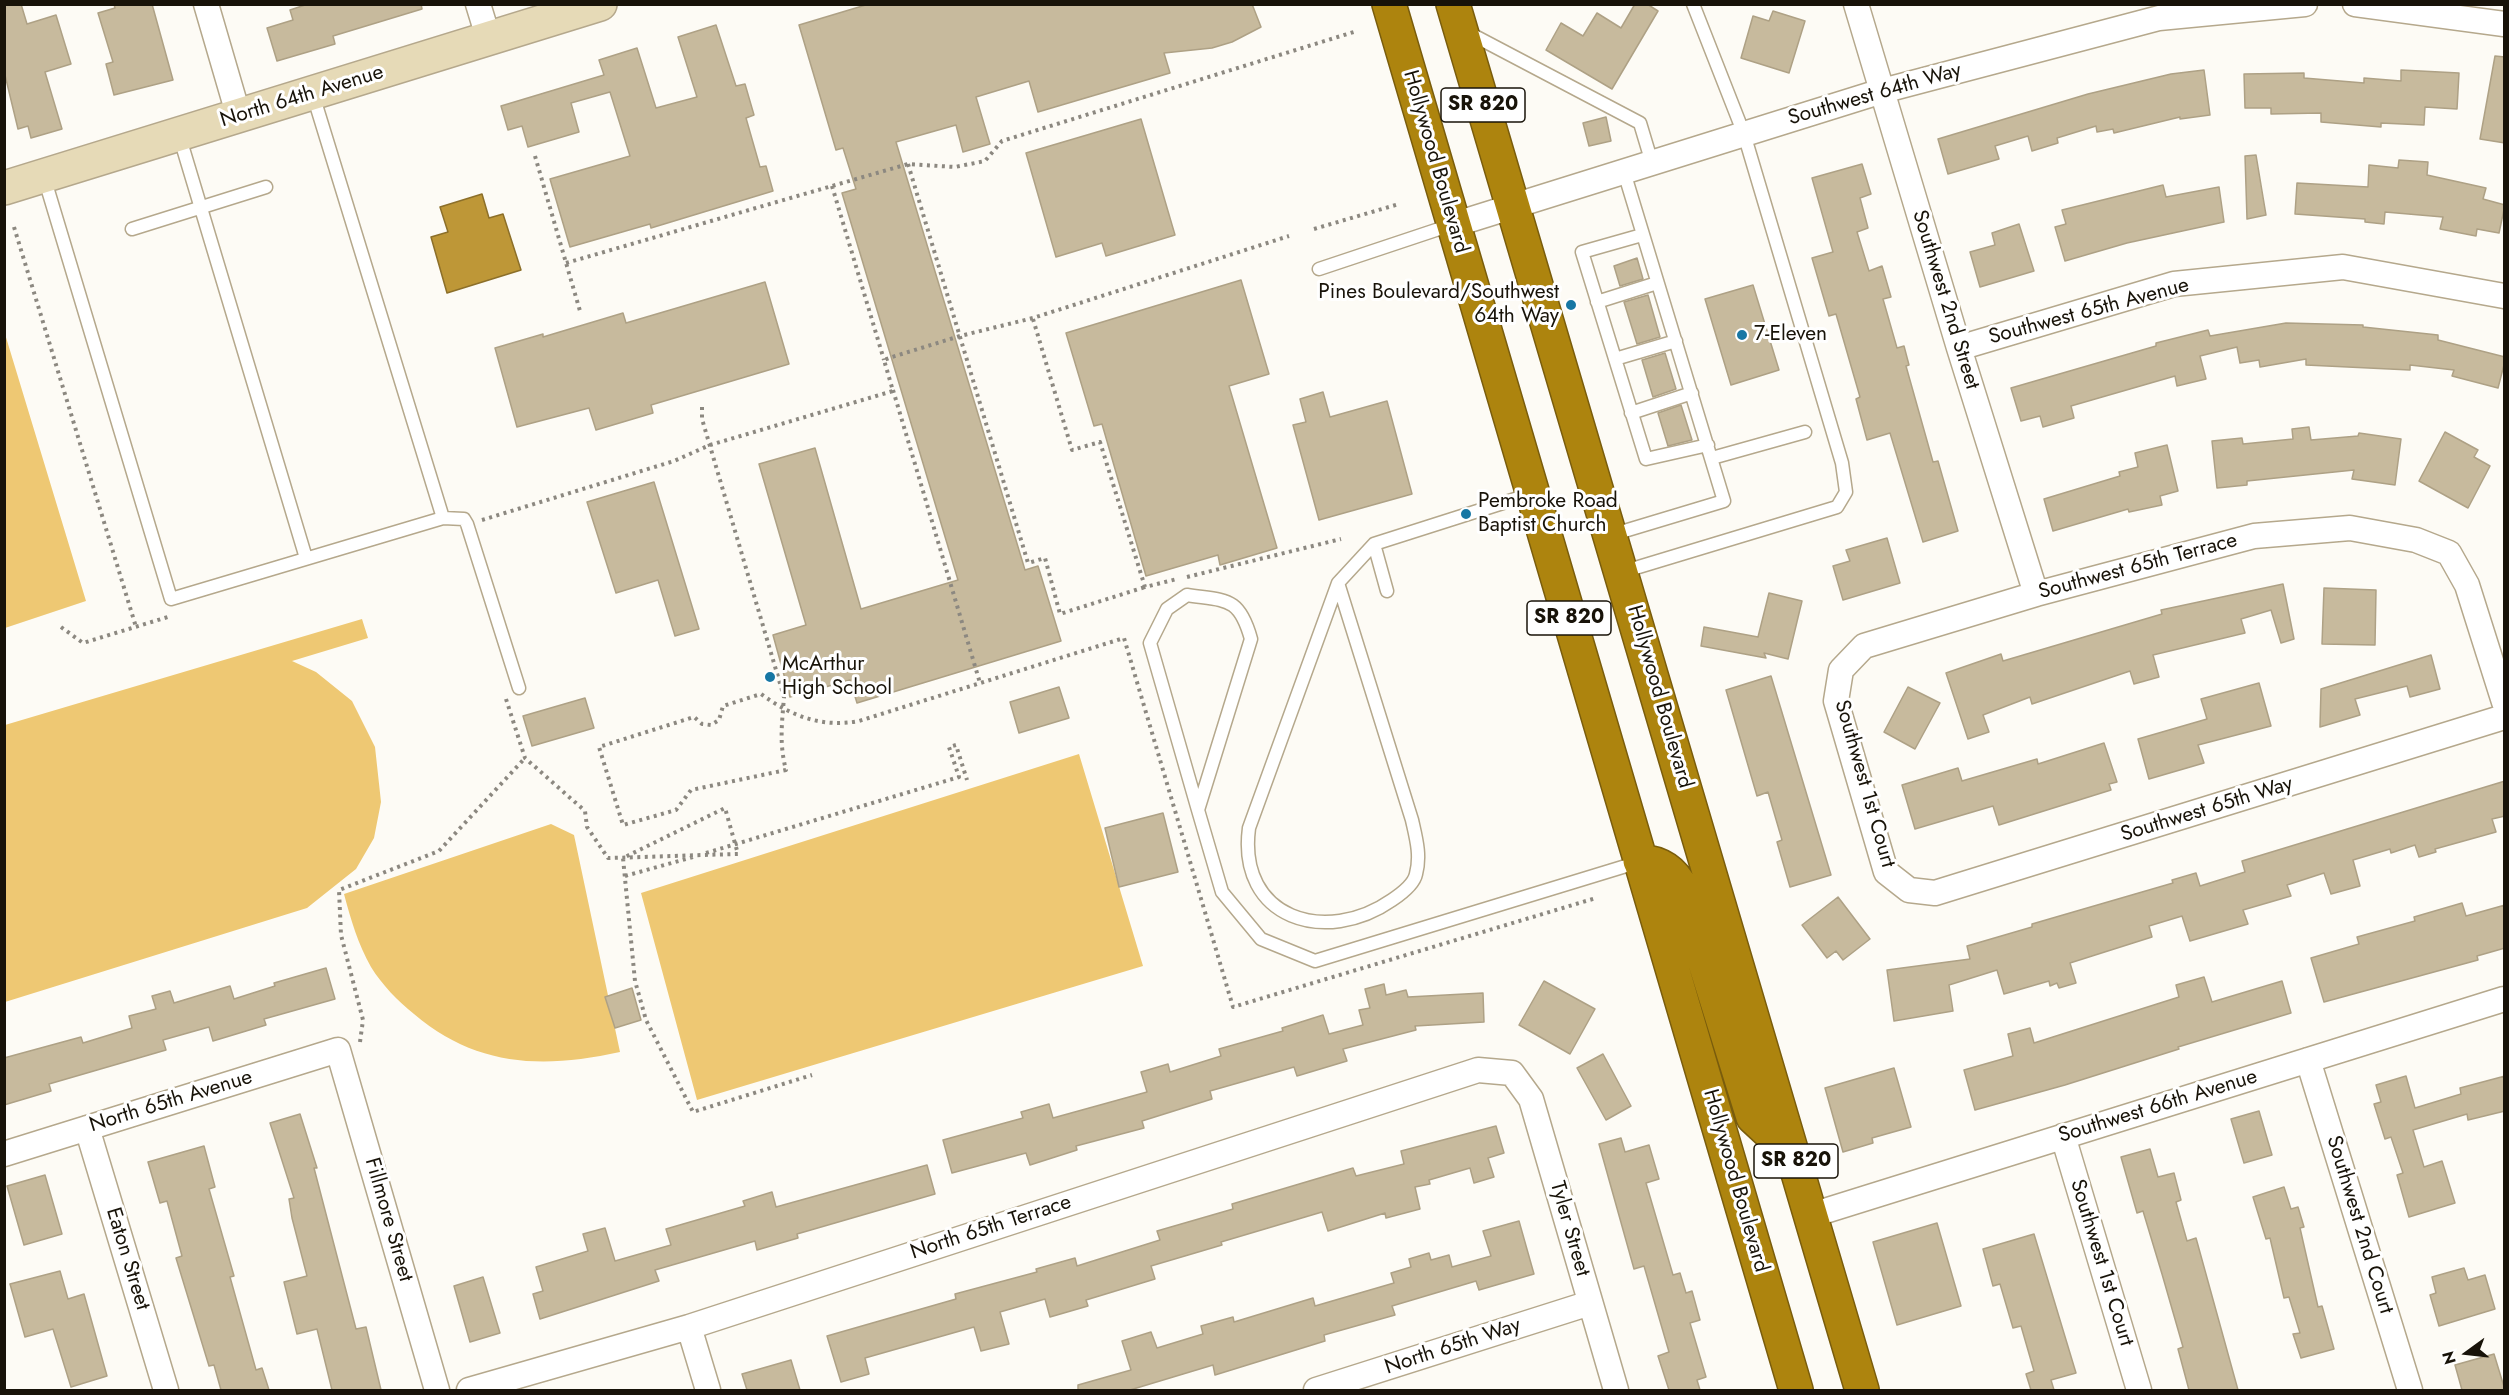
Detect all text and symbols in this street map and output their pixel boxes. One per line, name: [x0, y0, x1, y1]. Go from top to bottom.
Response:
street label: Southwest 64th Way: [1785, 58, 1965, 132]
street label: North 64th Avenue: [217, 60, 387, 134]
street label: Hollywood Boulevard: [1397, 68, 1473, 256]
road number: SR 820: [1441, 88, 1525, 122]
street label: Southwest 2nd Street: [1906, 207, 1984, 393]
street label: Southwest 65th Avenue: [1986, 273, 2192, 351]
place label: Pines Boulevard/Southwest 64th Way: [1318, 280, 1559, 330]
marker: Pines Boulevard/Southwest 64th Way: [1564, 298, 1578, 312]
place label: 7-Eleven: [1754, 322, 1827, 348]
marker: 7-Eleven: [1735, 328, 1749, 342]
place label: Pembroke Road Baptist Church: [1478, 489, 1618, 539]
marker: Pembroke Road Baptist Church: [1459, 507, 1473, 521]
street label: Southwest 65th Terrace: [2036, 528, 2240, 606]
road number: SR 820: [1527, 601, 1611, 635]
street label: Hollywood Boulevard: [1621, 603, 1697, 791]
place label: McArthur High School: [782, 652, 892, 702]
marker: McArthur High School: [763, 670, 777, 684]
street label: Southwest 1st Court: [1828, 697, 1900, 871]
street label: Southwest 65th Way: [2118, 772, 2296, 848]
street label: North 65th Avenue: [86, 1065, 256, 1139]
street label: Southwest 66th Avenue: [2056, 1065, 2260, 1149]
street label: Hollywood Boulevard: [1697, 1087, 1773, 1275]
street label: Southwest 2nd Court: [2320, 1133, 2398, 1317]
road number: SR 820: [1754, 1144, 1838, 1178]
street label: Fillmore Street: [358, 1155, 418, 1285]
street label: Southwest 1st Court: [2064, 1177, 2138, 1349]
street label: Tyler Street: [1543, 1179, 1595, 1279]
street label: North 65th Terrace: [907, 1190, 1075, 1266]
street label: Eaton Street: [100, 1205, 154, 1313]
street label: North 65th Way: [1382, 1313, 1524, 1381]
north arrow: [2437, 1323, 2497, 1383]
text: N: [2436, 1349, 2462, 1367]

